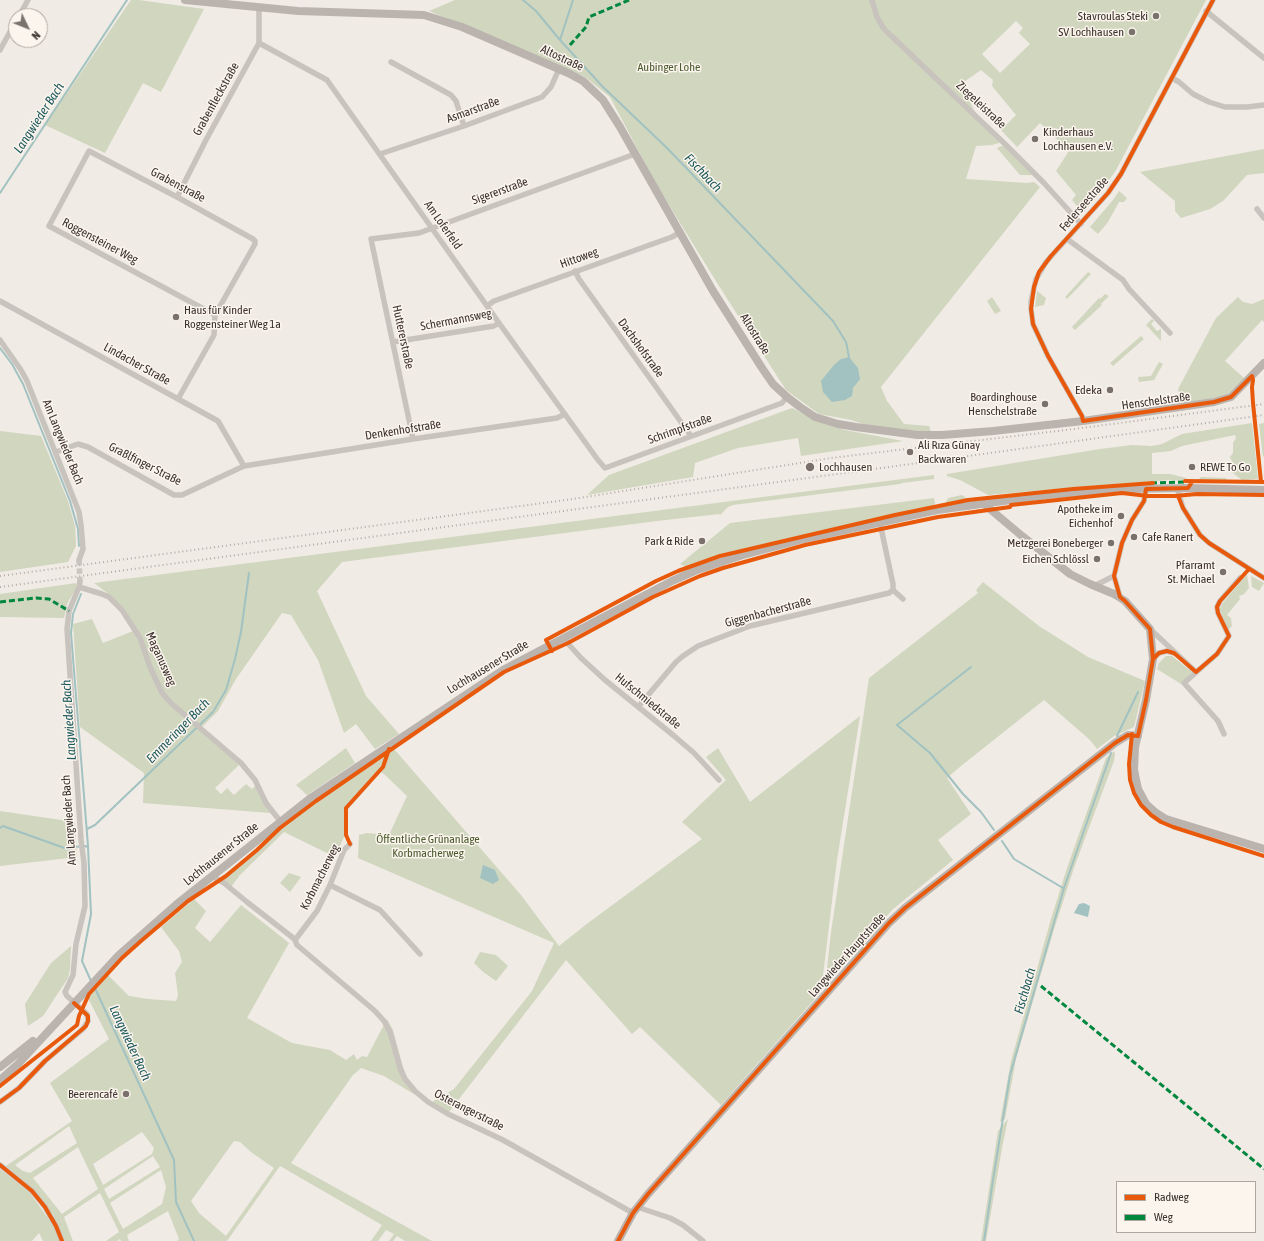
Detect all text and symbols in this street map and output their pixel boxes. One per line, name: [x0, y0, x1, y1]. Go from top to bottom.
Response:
north arrow: [8, 8, 48, 48]
place label: Stavroulas Steki: [1078, 9, 1148, 23]
marker: Stavroulas Steki: [1151, 11, 1161, 21]
place label: SV Lochhausen: [1058, 25, 1124, 39]
marker: SV Lochhausen: [1127, 27, 1137, 37]
text: N: [29, 29, 43, 42]
street label: Altostraße: [538, 42, 586, 74]
street label: Grabenfleckstraße: [190, 60, 242, 138]
park label: Aubinger Lohe: [637, 60, 701, 74]
street label: Ziegeleistraße: [953, 78, 1009, 132]
water label: Langwieder Bach: [10, 80, 68, 156]
street label: Asmarstraße: [444, 94, 502, 126]
place label: Kinderhaus Lochhausen e.V.: [1043, 125, 1113, 153]
marker: Kinderhaus Lochhausen e.V.: [1030, 134, 1040, 144]
water label: Fischbach: [681, 151, 725, 195]
street label: Grabenstraße: [148, 165, 208, 205]
street label: Sigererstraße: [470, 174, 530, 208]
street label: Federseestraße: [1056, 174, 1112, 234]
street label: Am Loferfeld: [421, 198, 465, 252]
street label: Roggensteiner Weg: [60, 215, 140, 267]
street label: Hittoweg: [558, 244, 600, 272]
place label: Haus für Kinder Roggensteiner Weg 1a: [184, 303, 281, 331]
street label: Huttererstraße: [389, 304, 417, 370]
street label: Schermannsweg: [419, 306, 493, 334]
street label: Altostraße: [737, 311, 773, 357]
marker: Haus für Kinder Roggensteiner Weg 1a: [171, 312, 181, 322]
street label: Dachshofstraße: [615, 316, 667, 380]
street label: Lindacher Straße: [101, 340, 173, 388]
place label: Edeka: [1075, 383, 1102, 397]
marker: Edeka: [1105, 385, 1115, 395]
street label: Henschelstraße: [1121, 389, 1191, 413]
place label: Boardinghouse Henschelstraße: [968, 390, 1037, 418]
street label: Am Langwieder Bach: [39, 397, 87, 487]
marker: Boardinghouse Henschelstraße: [1040, 399, 1050, 409]
street label: Schrimpfstraße: [646, 411, 714, 447]
street label: Denkenhofstraße: [364, 417, 442, 443]
place label: Ali Rıza Günay Backwaren: [918, 438, 980, 466]
street label: Graßlfinger Straße: [106, 439, 184, 489]
marker: Ali Rıza Günay Backwaren: [905, 447, 915, 457]
place label: Lochhausen: [819, 460, 872, 474]
place label: REWE To Go: [1200, 460, 1250, 474]
marker: Lochhausen: [804, 461, 816, 473]
marker: REWE To Go: [1187, 462, 1197, 472]
place label: Apotheke im Eichenhof: [1058, 502, 1113, 530]
marker: Apotheke im Eichenhof: [1116, 511, 1126, 521]
place label: Cafe Ranert: [1142, 530, 1193, 544]
marker: Cafe Ranert: [1129, 532, 1139, 542]
place label: Park & Ride: [645, 534, 694, 548]
marker: Park & Ride: [697, 536, 707, 546]
place label: Metzgerei Boneberger: [1007, 536, 1103, 550]
marker: Metzgerei Boneberger: [1106, 538, 1116, 548]
place label: Eichen Schlössl: [1022, 552, 1089, 566]
marker: Eichen Schlössl: [1092, 554, 1102, 564]
place label: Pfarramt St. Michael: [1167, 558, 1215, 586]
marker: Pfarramt St. Michael: [1218, 567, 1228, 577]
street label: Giggenbacherstraße: [723, 594, 813, 630]
street label: Maganusweg: [143, 630, 179, 688]
street label: Lochhausener Straße: [445, 637, 531, 697]
street label: Hufschmiedstraße: [612, 670, 684, 732]
water label: Langwieder Bach: [58, 679, 80, 761]
water label: Emmeringer Bach: [143, 695, 213, 767]
street label: Am Langwieder Bach: [59, 774, 79, 866]
street label: Lochhausener Straße: [181, 819, 261, 889]
park label: Öffentliche Grünanlage Korbmacherweg: [376, 832, 480, 860]
street label: Korbmacherweg: [297, 842, 343, 912]
street label: Langwieder Hauptstraße: [806, 910, 888, 1000]
water label: Fischbach: [1011, 966, 1039, 1016]
water label: Langwieder Bach: [106, 1003, 154, 1083]
street label: Osterangerstraße: [432, 1086, 506, 1134]
place label: Beerencafé: [68, 1087, 118, 1101]
marker: Beerencafé: [121, 1089, 131, 1099]
legend: [1116, 1181, 1256, 1233]
text: Radweg: [1154, 1190, 1189, 1204]
text: Weg: [1154, 1210, 1173, 1224]

